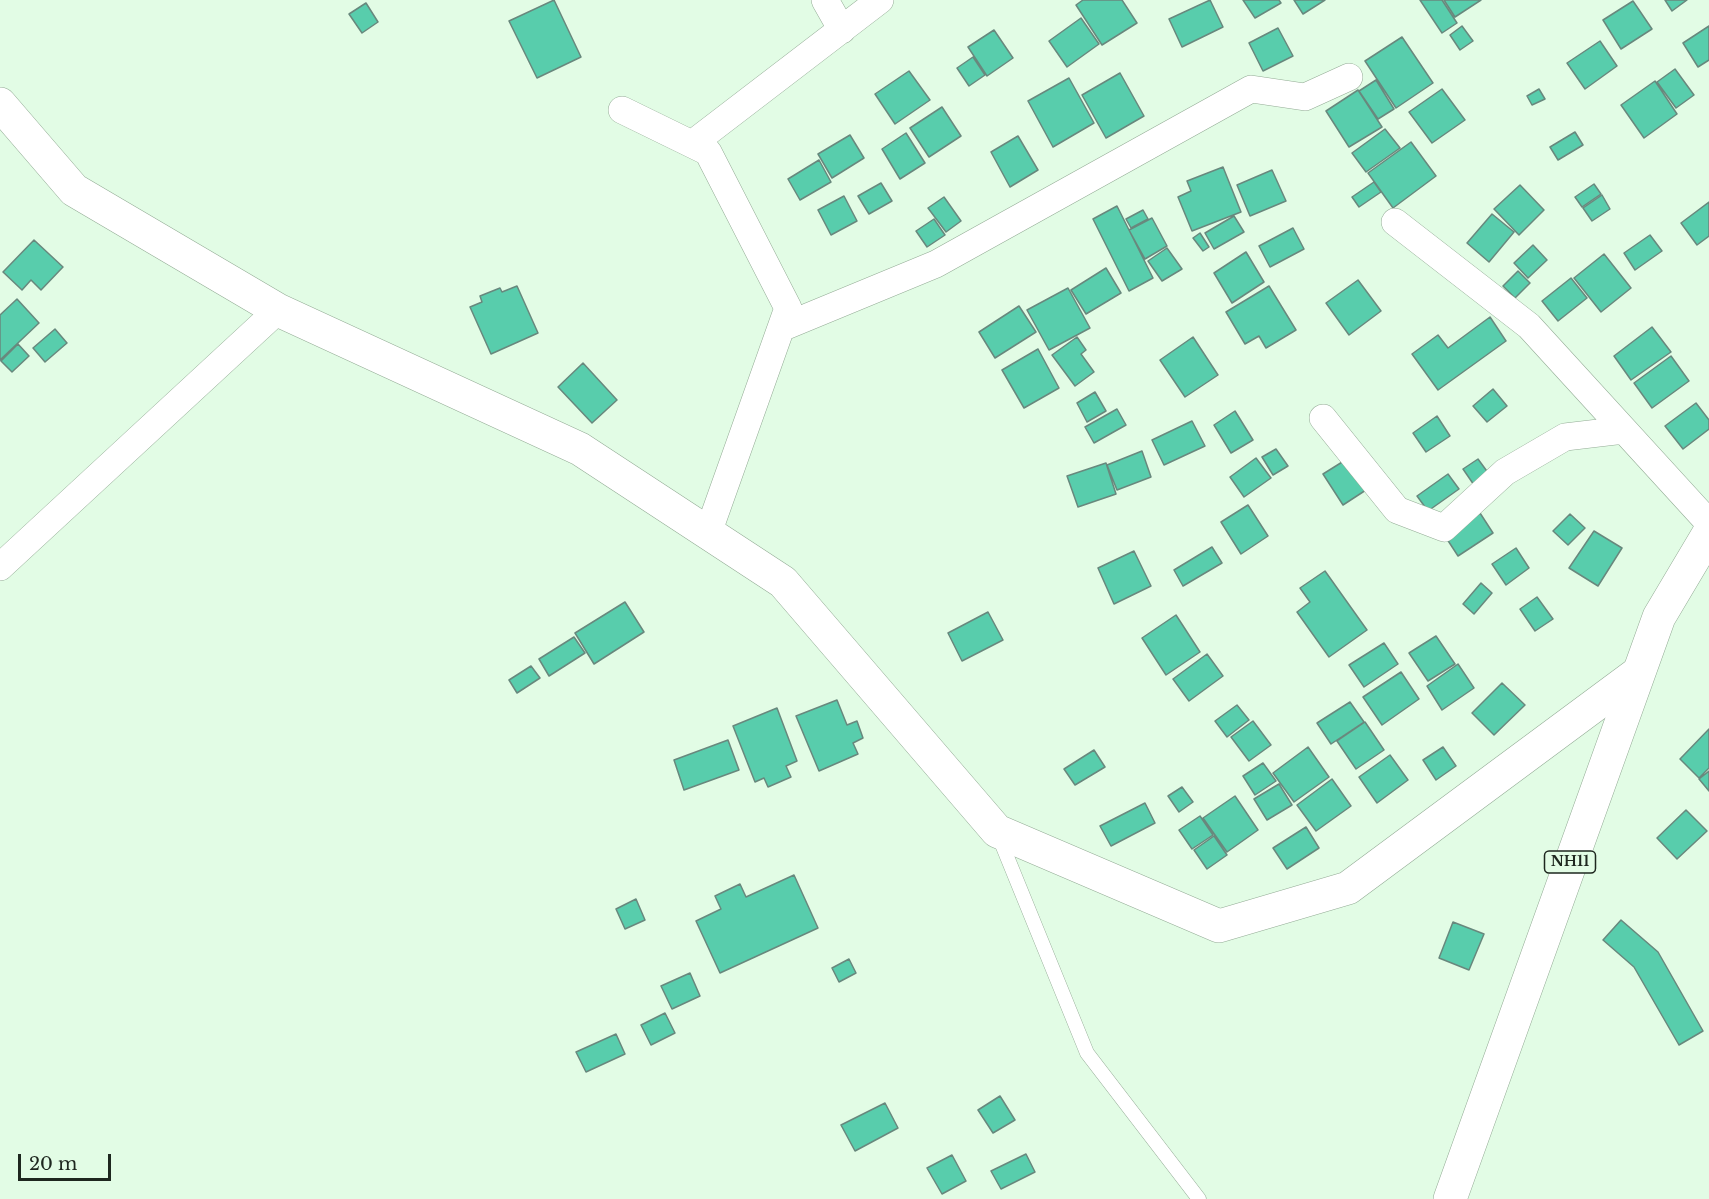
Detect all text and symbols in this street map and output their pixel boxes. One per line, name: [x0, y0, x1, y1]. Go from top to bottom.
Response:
road number: NH11: [1544, 851, 1596, 873]
scale bar: [21, 1142, 114, 1180]
text: 20 m: [29, 1153, 77, 1175]

